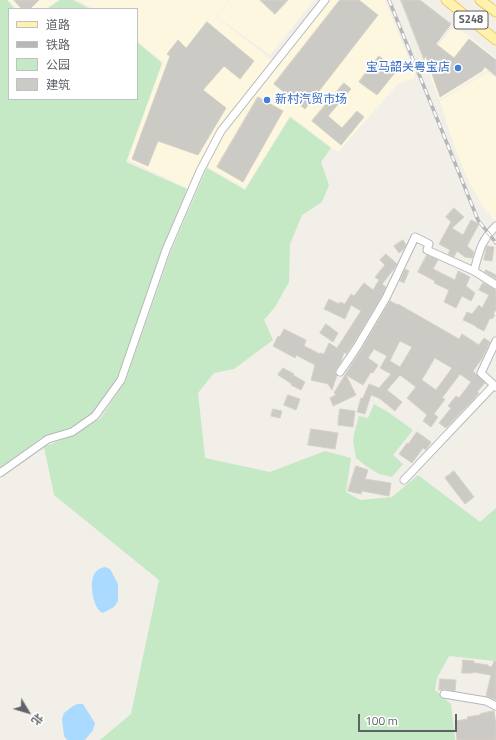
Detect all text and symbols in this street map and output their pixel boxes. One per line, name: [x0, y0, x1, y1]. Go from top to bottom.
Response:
legend: [8, 8, 138, 100]
road number: S248: [454, 11, 488, 29]
text: 道路: [46, 15, 70, 34]
text: 铁路: [46, 35, 70, 54]
text: 公园: [46, 55, 70, 74]
place label: 宝马韶关粤宝店: [366, 61, 450, 75]
marker: 宝马韶关粤宝店: [453, 63, 463, 73]
text: 建筑: [46, 75, 70, 94]
place label: 新村汽贸市场: [275, 93, 347, 107]
marker: 新村汽贸市场: [262, 95, 272, 105]
north arrow: [8, 692, 48, 732]
scale bar: [360, 706, 459, 732]
text: 北: [28, 710, 47, 729]
text: 100 m: [365, 711, 398, 730]

